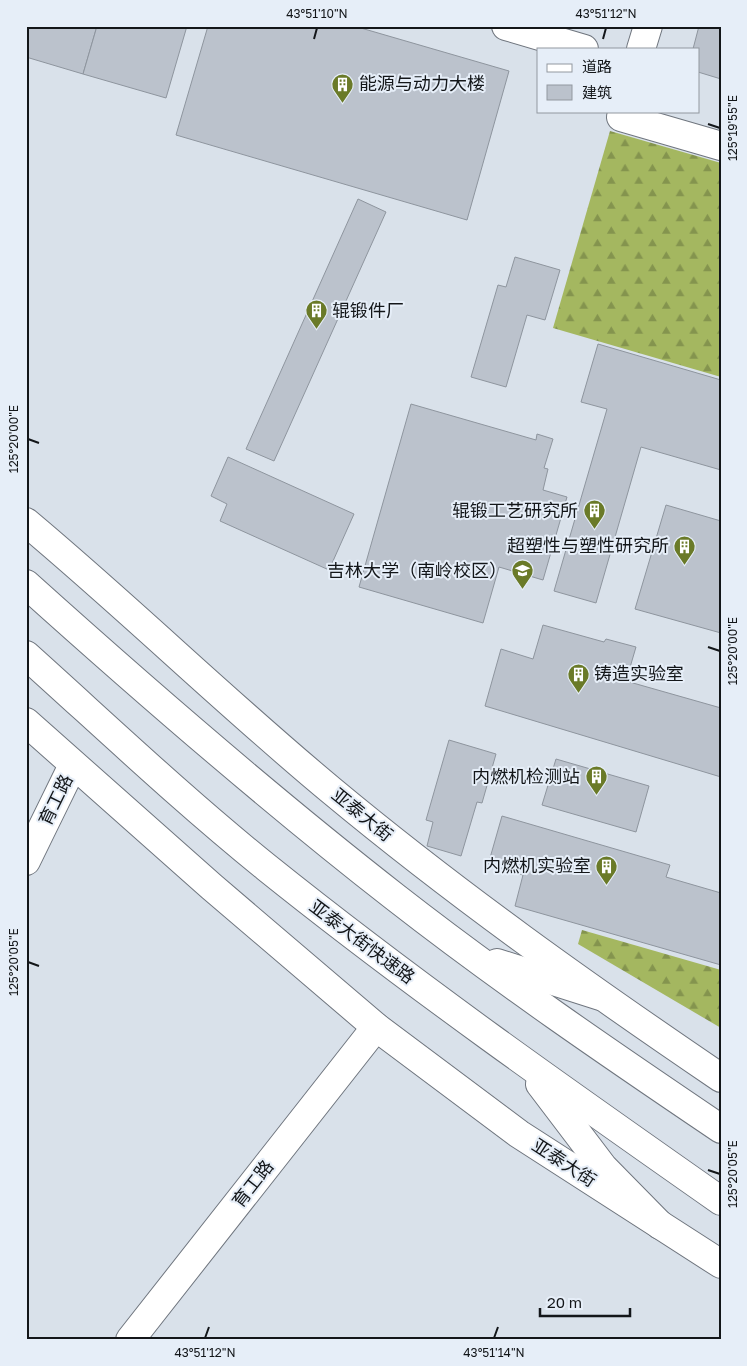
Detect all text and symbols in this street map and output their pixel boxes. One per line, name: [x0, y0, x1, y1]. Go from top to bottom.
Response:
text: 43°51'10"N: [286, 6, 348, 21]
text: 43°51'12"N: [575, 6, 637, 21]
legend: [537, 48, 700, 112]
text: 道路: [582, 57, 612, 75]
building icon: 能源与动力大楼: [331, 72, 355, 103]
place label: 能源与动力大楼: [359, 72, 485, 94]
text: 建筑: [582, 83, 612, 101]
text: 125°19'55"E: [725, 95, 740, 161]
building icon: 辊锻件厂: [304, 299, 328, 330]
place label: 辊锻件厂: [332, 299, 404, 321]
text: 125°20'00"E: [6, 405, 21, 473]
place label: 辊锻工艺研究所: [452, 499, 578, 521]
building icon: 辊锻工艺研究所: [582, 499, 606, 530]
place label: 超塑性与塑性研究所: [507, 534, 669, 556]
building icon: 超塑性与塑性研究所: [673, 534, 697, 565]
place label: 吉林大学（南岭校区）: [327, 559, 507, 581]
school or university icon: 吉林大学（南岭校区）: [511, 559, 535, 590]
text: 125°20'00"E: [725, 617, 740, 685]
building icon: 铸造实验室: [566, 662, 590, 693]
place label: 铸造实验室: [594, 662, 684, 684]
place label: 内燃机检测站: [472, 765, 580, 787]
building icon: 内燃机检测站: [584, 765, 608, 796]
street label: 育工路: [33, 770, 77, 829]
street label: 亚泰大街: [328, 783, 398, 845]
place label: 内燃机实验室: [483, 854, 591, 876]
building icon: 内燃机实验室: [595, 854, 619, 885]
street label: 亚泰大街快速路: [306, 895, 420, 988]
text: 125°20'05"E: [6, 928, 21, 996]
street label: 亚泰大街: [528, 1133, 601, 1191]
text: 125°20'05"E: [725, 1140, 740, 1208]
street label: 育工路: [227, 1155, 278, 1211]
scale bar: [540, 1286, 630, 1318]
text: 20 m: [547, 1293, 582, 1311]
text: 43°51'12"N: [174, 1345, 236, 1360]
text: 43°51'14"N: [463, 1345, 525, 1360]

